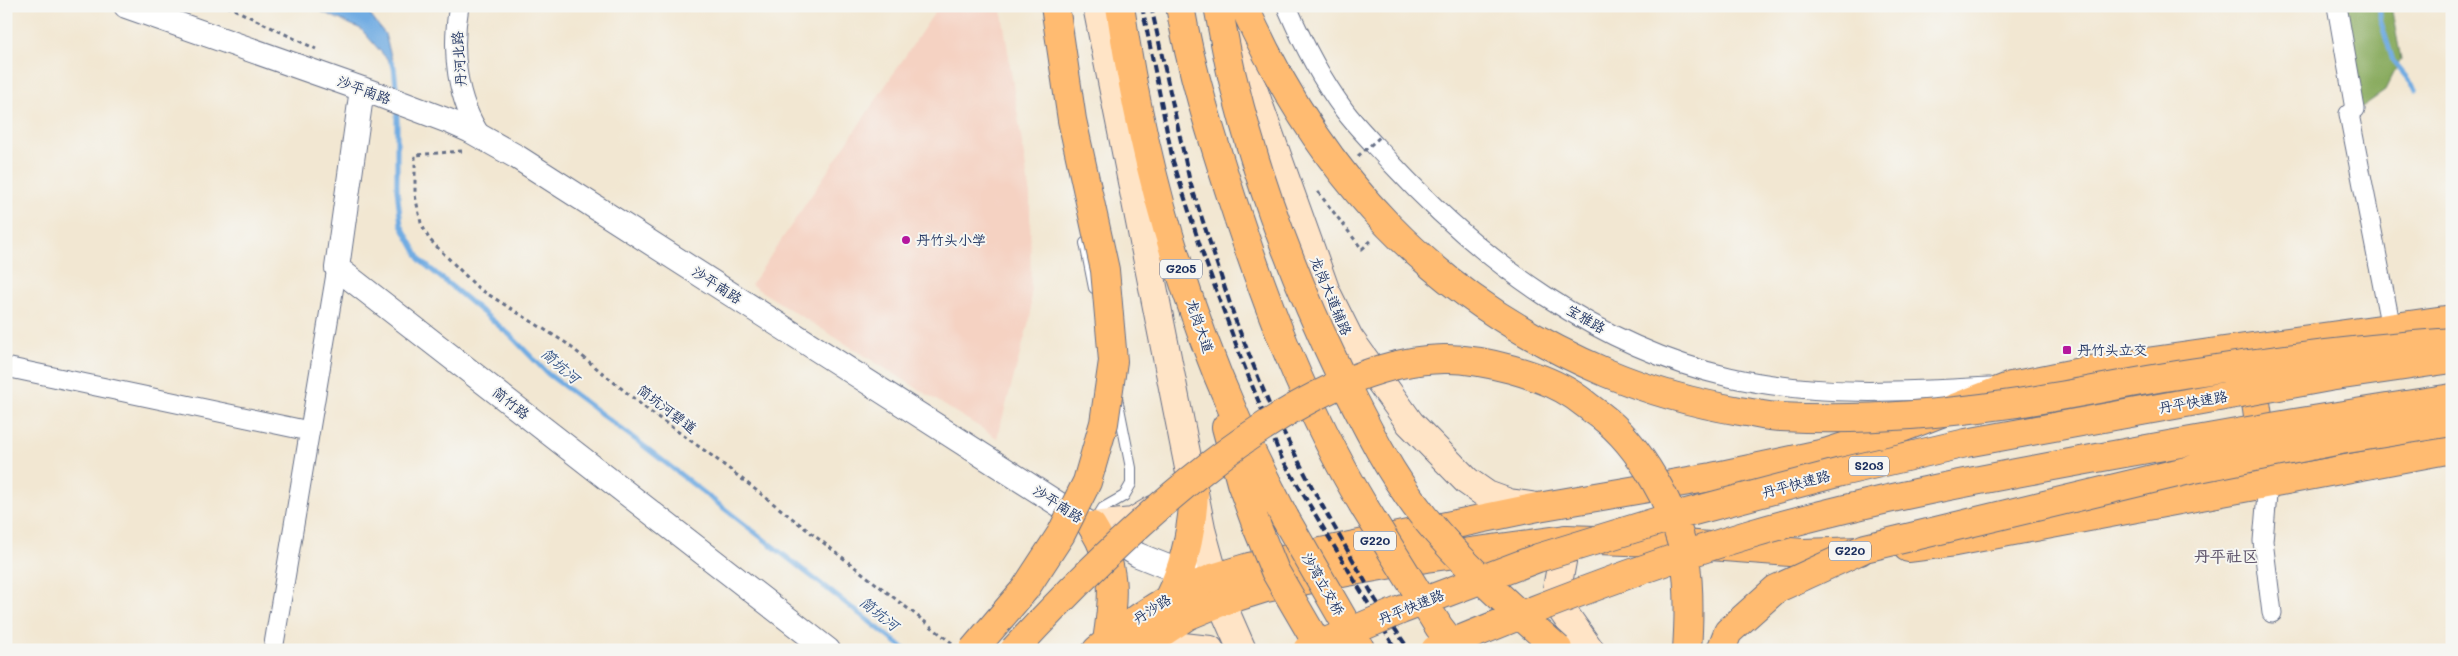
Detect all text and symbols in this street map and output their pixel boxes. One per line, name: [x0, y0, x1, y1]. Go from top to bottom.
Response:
street label: 丹河北路: [447, 30, 470, 88]
street label: 沙平南路: [335, 71, 394, 108]
place label: 丹竹头小学: [916, 230, 986, 249]
marker: 丹竹头小学: [900, 234, 912, 246]
street label: 龙岗大道辅路: [1306, 253, 1357, 338]
road number: G205: [1160, 260, 1202, 278]
street label: 沙平南路: [689, 261, 746, 308]
street label: 龙岗大道: [1182, 296, 1219, 355]
street label: 宝雅路: [1563, 300, 1609, 337]
place label: 丹竹头立交: [2077, 340, 2147, 359]
water label: 简坑河: [537, 343, 586, 390]
marker: 丹竹头立交: [2061, 344, 2073, 356]
street label: 简坑河碧道: [634, 380, 701, 437]
street label: 简竹路: [489, 382, 534, 423]
street label: 丹平快速路: [2157, 386, 2229, 417]
road number: S203: [1849, 456, 1889, 476]
street label: 丹平快速路: [1760, 465, 1832, 502]
street label: 沙平南路: [1030, 480, 1087, 527]
road number: G220: [1354, 532, 1396, 550]
road number: G220: [1829, 542, 1871, 560]
district label: 丹平社区: [2194, 545, 2258, 566]
street label: 沙湾立交桥: [1298, 549, 1349, 619]
street label: 丹平快速路: [1375, 585, 1447, 628]
street label: 丹沙路: [1129, 589, 1175, 628]
water label: 简坑河: [856, 591, 906, 637]

